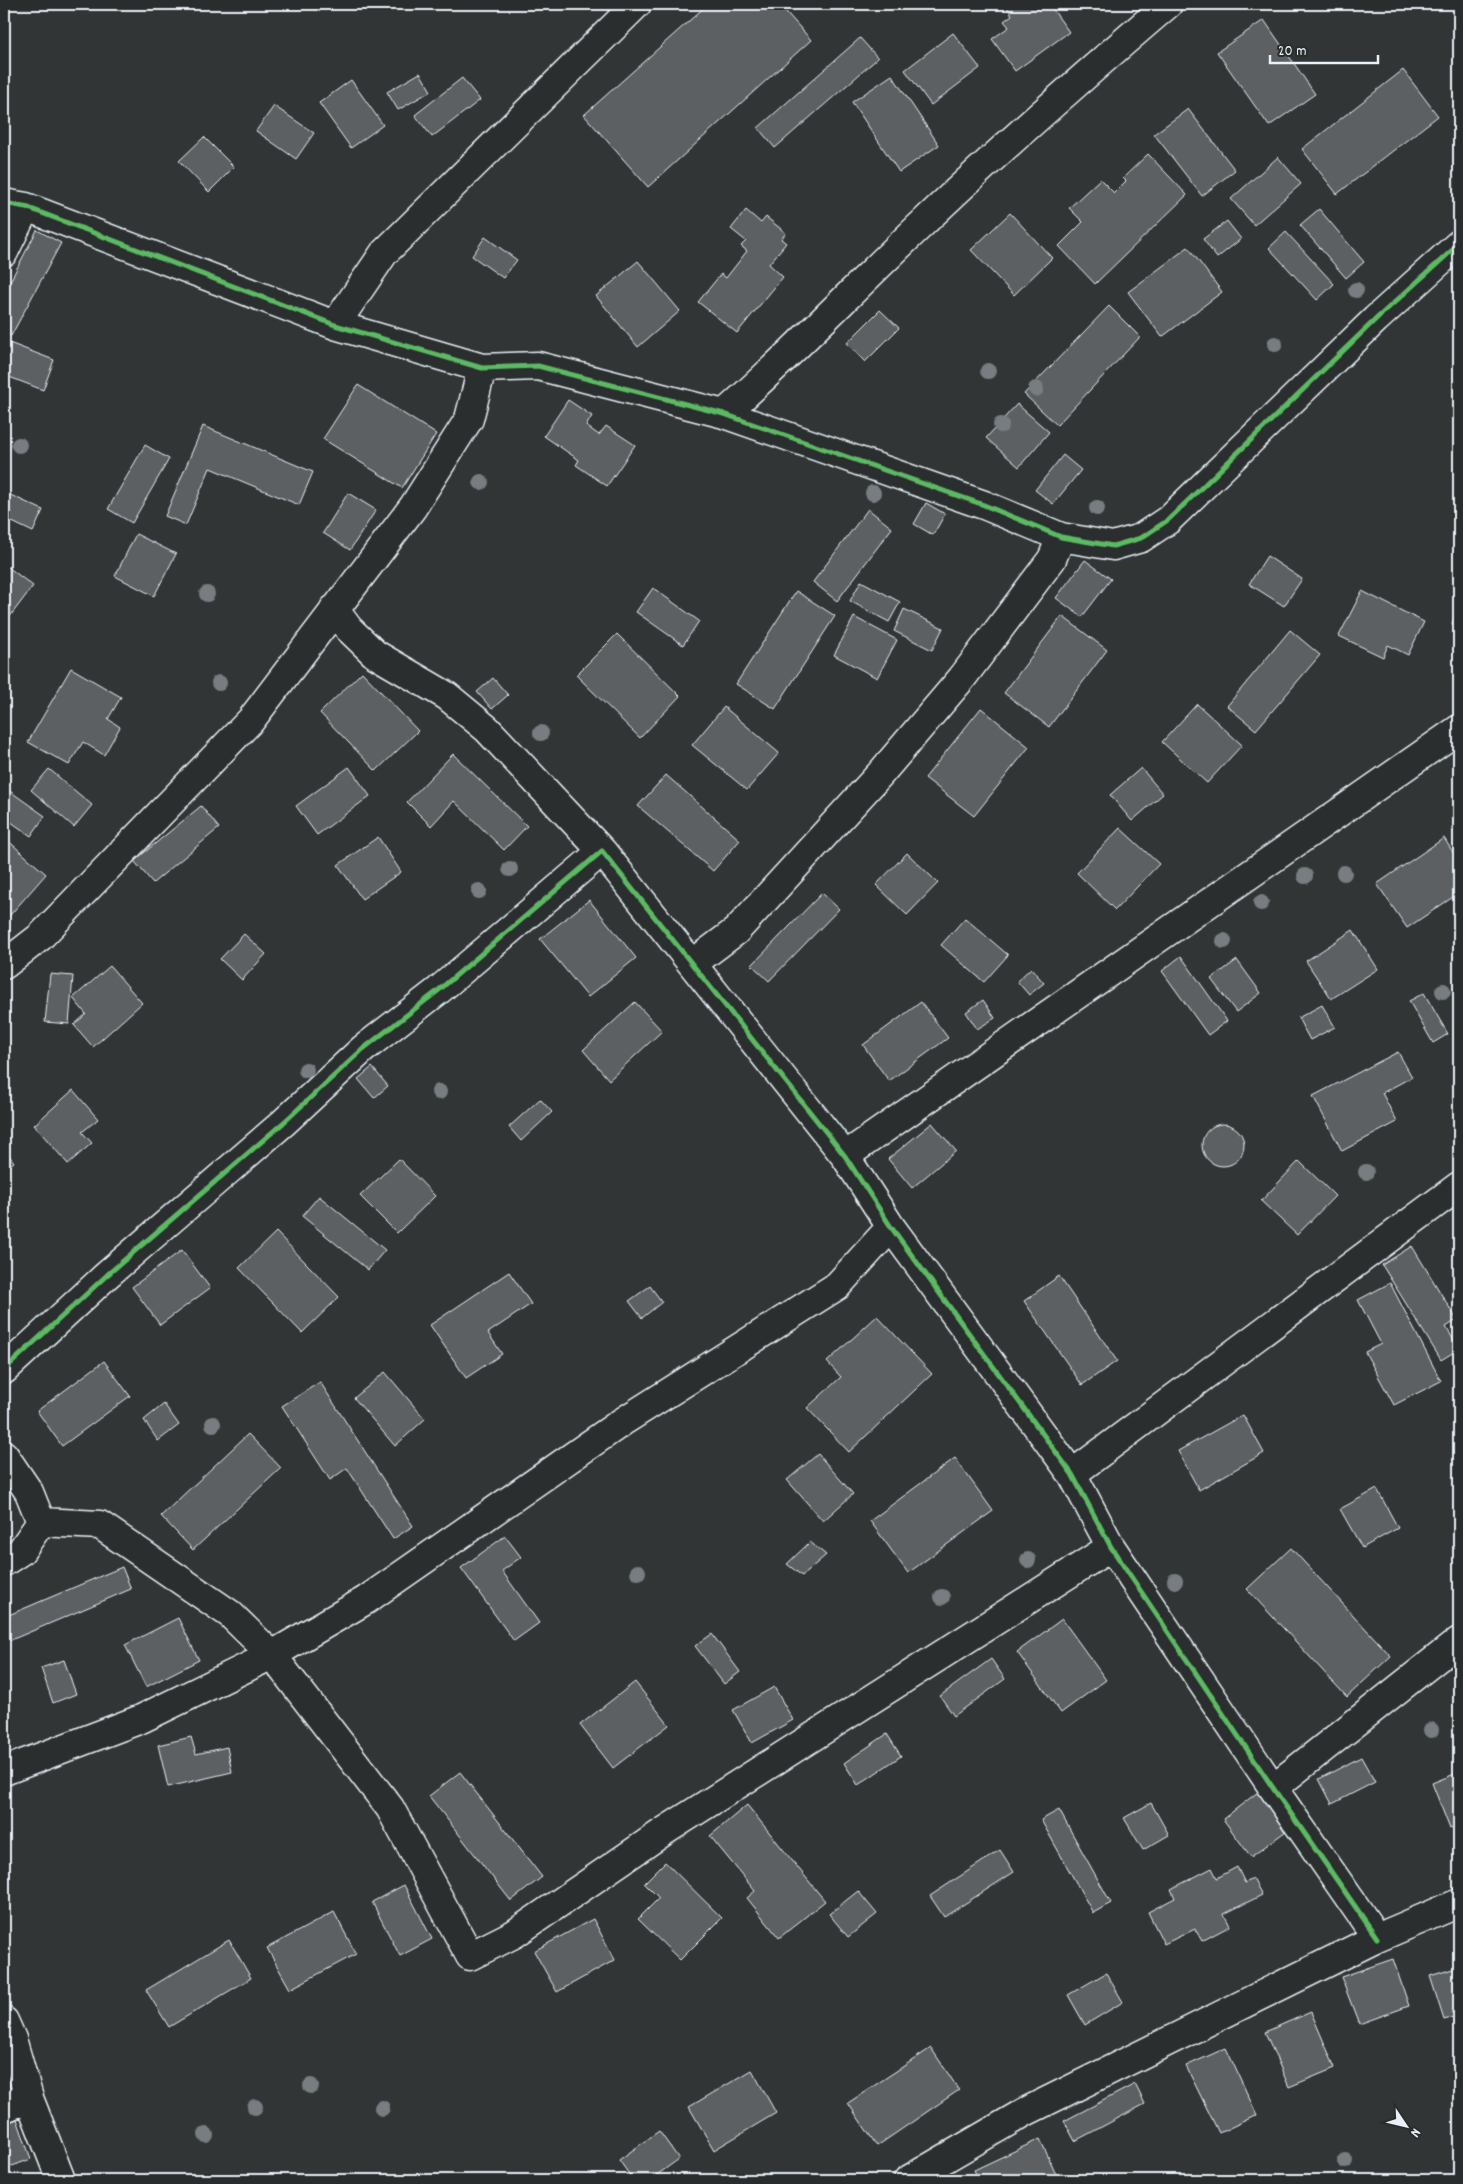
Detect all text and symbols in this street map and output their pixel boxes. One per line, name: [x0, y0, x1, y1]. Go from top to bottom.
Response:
scale bar: [1270, 32, 1378, 64]
text: 20 m: [1278, 41, 1306, 63]
north arrow: [1380, 2102, 1430, 2152]
text: N: [1405, 2124, 1425, 2141]

